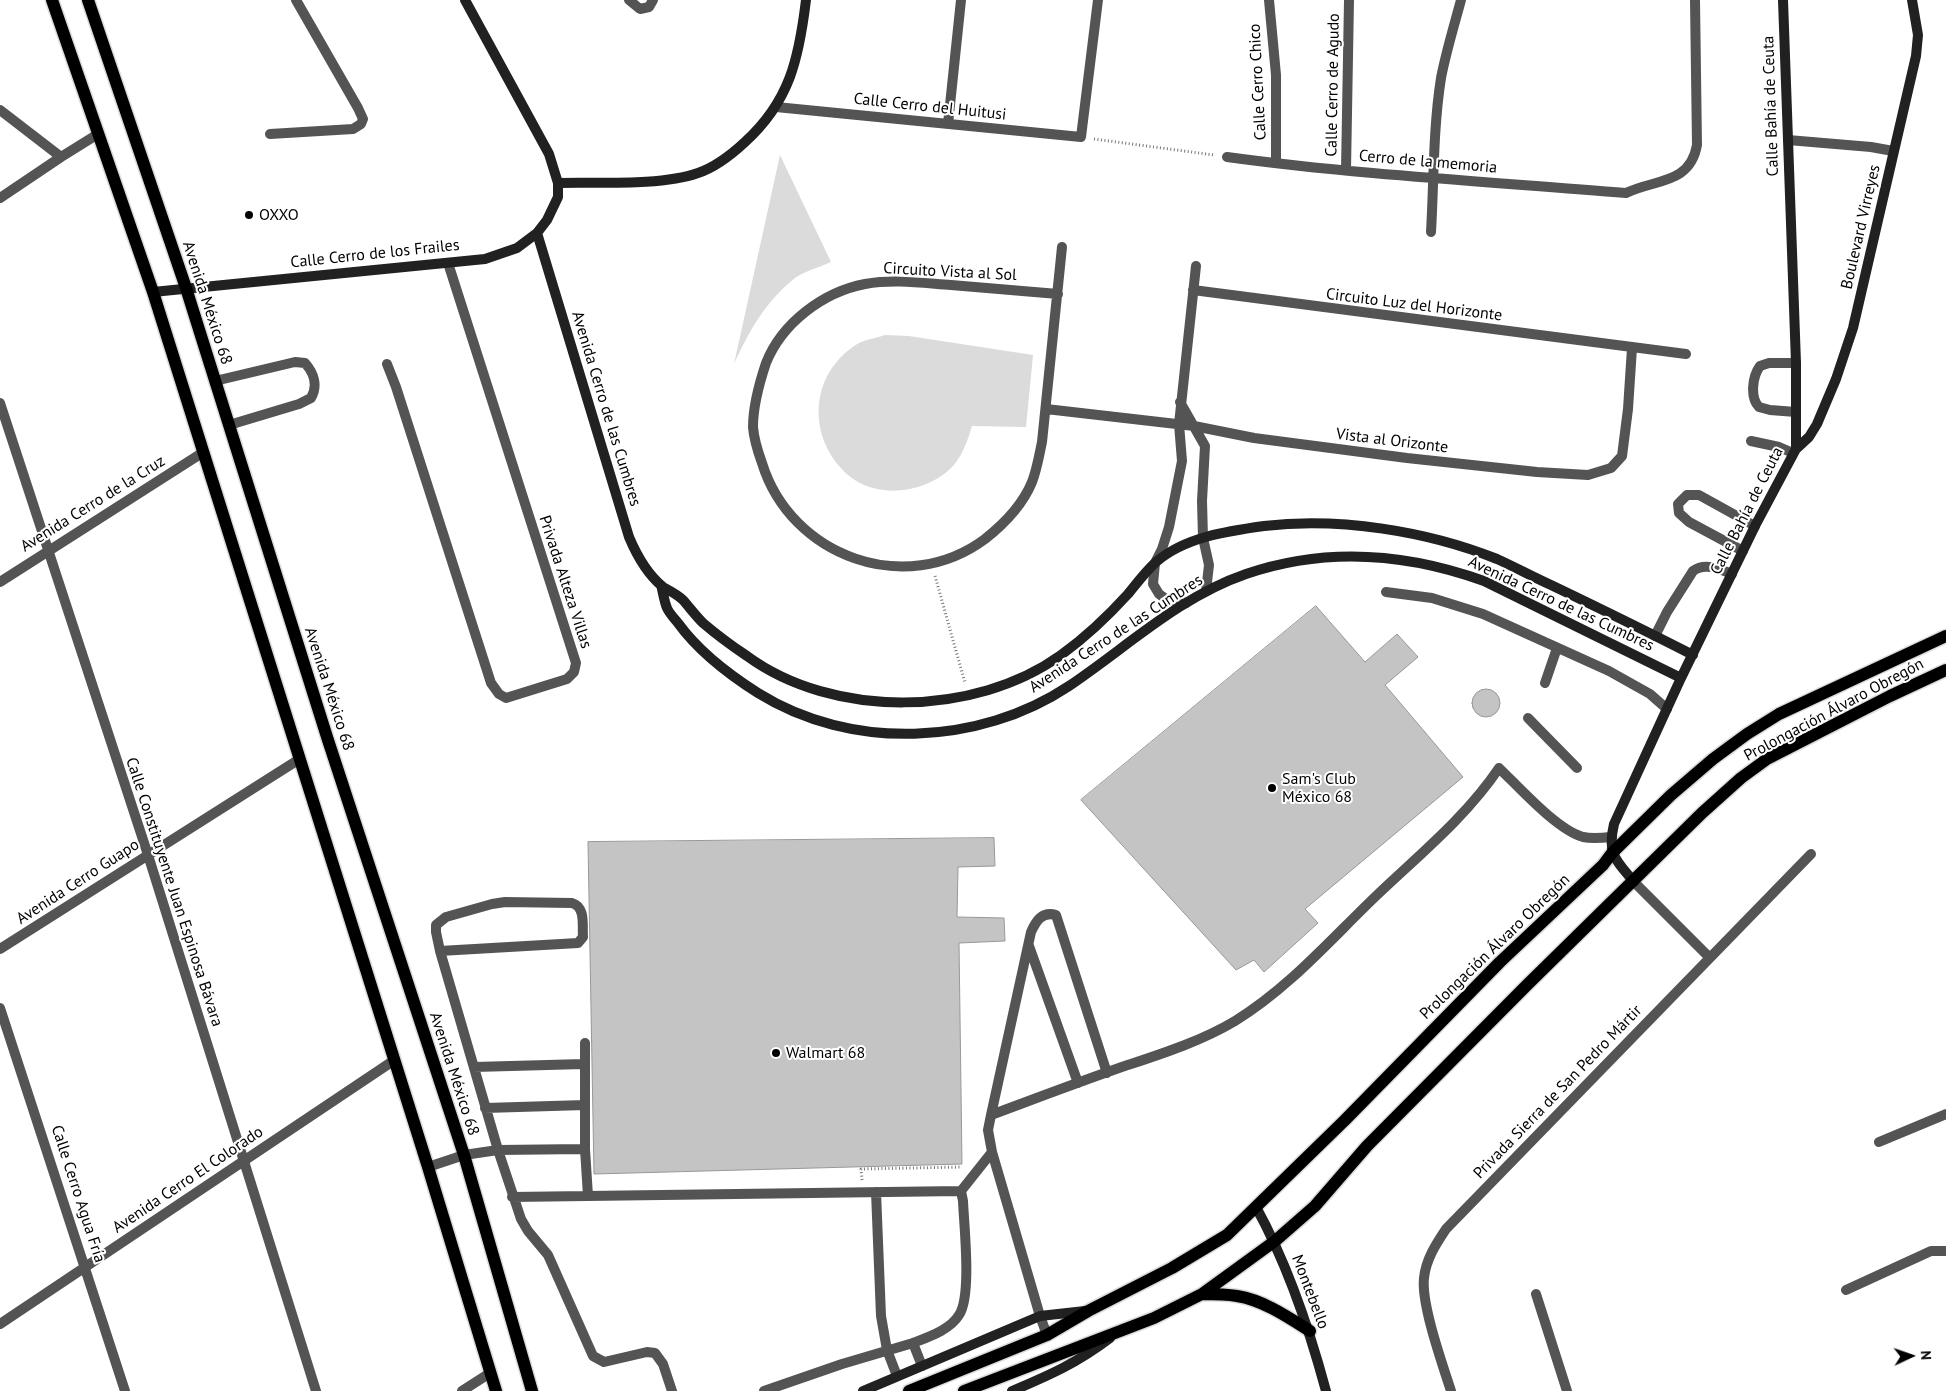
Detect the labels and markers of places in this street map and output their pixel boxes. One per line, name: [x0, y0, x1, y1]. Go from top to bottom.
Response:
place label: OXXO: [259, 205, 299, 225]
marker: OXXO: [243, 209, 255, 221]
place label: Sam's Club México 68: [1282, 769, 1356, 807]
marker: Sam's Club México 68: [1266, 782, 1278, 794]
place label: Walmart 68: [786, 1043, 865, 1063]
marker: Walmart 68: [770, 1047, 782, 1059]

